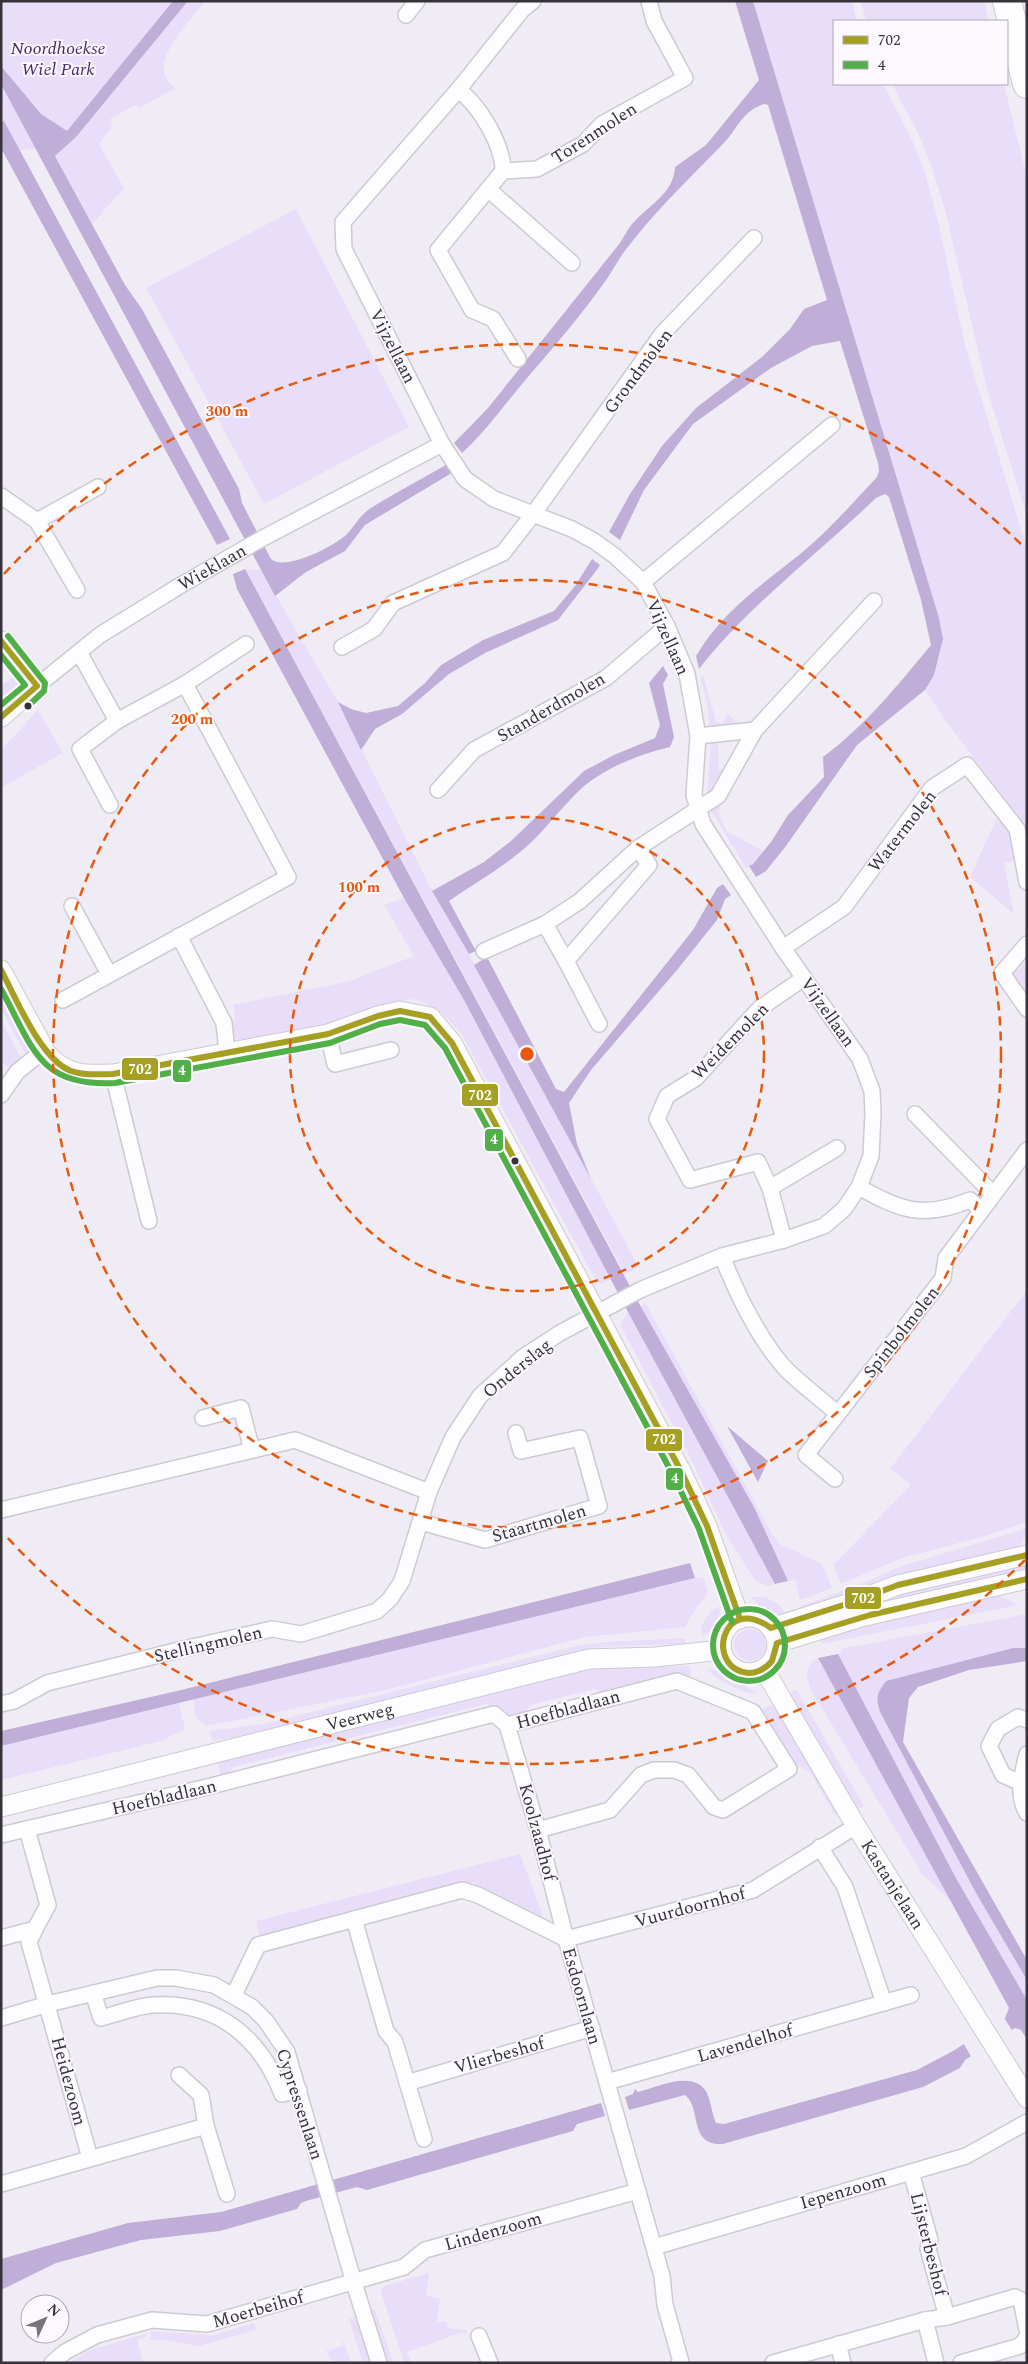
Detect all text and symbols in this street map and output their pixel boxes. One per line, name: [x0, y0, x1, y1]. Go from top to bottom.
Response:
legend: [833, 20, 1008, 85]
text: 702: [878, 29, 901, 52]
park label: Noordhoekse Wiel Park: [10, 35, 106, 83]
text: 4: [878, 54, 886, 77]
street label: Torenmolen: [546, 96, 642, 171]
street label: Vijzellaan: [362, 304, 423, 388]
street label: Grondmolen: [597, 323, 680, 420]
text: 300 m: [206, 400, 249, 423]
street label: Wieklaan: [173, 537, 252, 598]
street label: Vijzellaan: [639, 595, 696, 679]
street label: Standerdmolen: [492, 665, 610, 749]
unlabelled marker: [23, 701, 33, 711]
text: 200 m: [171, 708, 214, 731]
street label: Watermolen: [862, 784, 943, 878]
text: 100 m: [338, 876, 381, 899]
street label: Vijzellaan: [793, 972, 862, 1053]
street label: Weidemolen: [685, 996, 775, 1086]
centre of rings: [518, 1045, 536, 1063]
line badge: 702: [121, 1057, 159, 1081]
text: 702: [128, 1059, 152, 1080]
line badge: 4: [172, 1059, 192, 1083]
text: 4: [178, 1060, 186, 1081]
line badge: 702: [461, 1083, 499, 1107]
text: 702: [468, 1085, 492, 1106]
line badge: 4: [484, 1128, 504, 1152]
text: 4: [490, 1129, 498, 1150]
unlabelled marker: [510, 1156, 520, 1166]
street label: Spinbolmolen: [857, 1280, 946, 1384]
street label: Onderslag: [477, 1332, 558, 1405]
line badge: 702: [645, 1428, 683, 1452]
text: 702: [652, 1429, 676, 1450]
line badge: 4: [665, 1467, 684, 1491]
text: 4: [671, 1468, 679, 1489]
street label: Staartmolen: [489, 1497, 590, 1550]
line badge: 702: [844, 1586, 882, 1610]
text: 702: [851, 1588, 875, 1609]
street label: Stellingmolen: [151, 1619, 265, 1670]
street label: Hoefbladlaan: [513, 1683, 623, 1736]
street label: Veerweg: [323, 1696, 397, 1739]
street label: Hoefbladlaan: [109, 1772, 219, 1823]
street label: Koolzaadhof: [512, 1780, 564, 1886]
street label: Kastanjelaan: [854, 1834, 931, 1935]
street label: Vuurdoornhof: [632, 1879, 750, 1935]
street label: Esdoornlaan: [555, 1944, 608, 2048]
street label: Lavendelhof: [694, 2016, 798, 2070]
street label: Vlierbeshof: [451, 2029, 549, 2081]
street label: Heidezoom: [44, 2034, 93, 2129]
street label: Cypressenlaan: [269, 2045, 330, 2163]
street label: Iepenzoom: [797, 2166, 889, 2217]
street label: Lijsterbeshof: [903, 2190, 955, 2300]
street label: Lindenzoom: [441, 2205, 545, 2258]
street label: Moerbeihof: [209, 2283, 309, 2335]
north arrow: [20, 2294, 70, 2344]
text: N: [42, 2299, 66, 2322]

